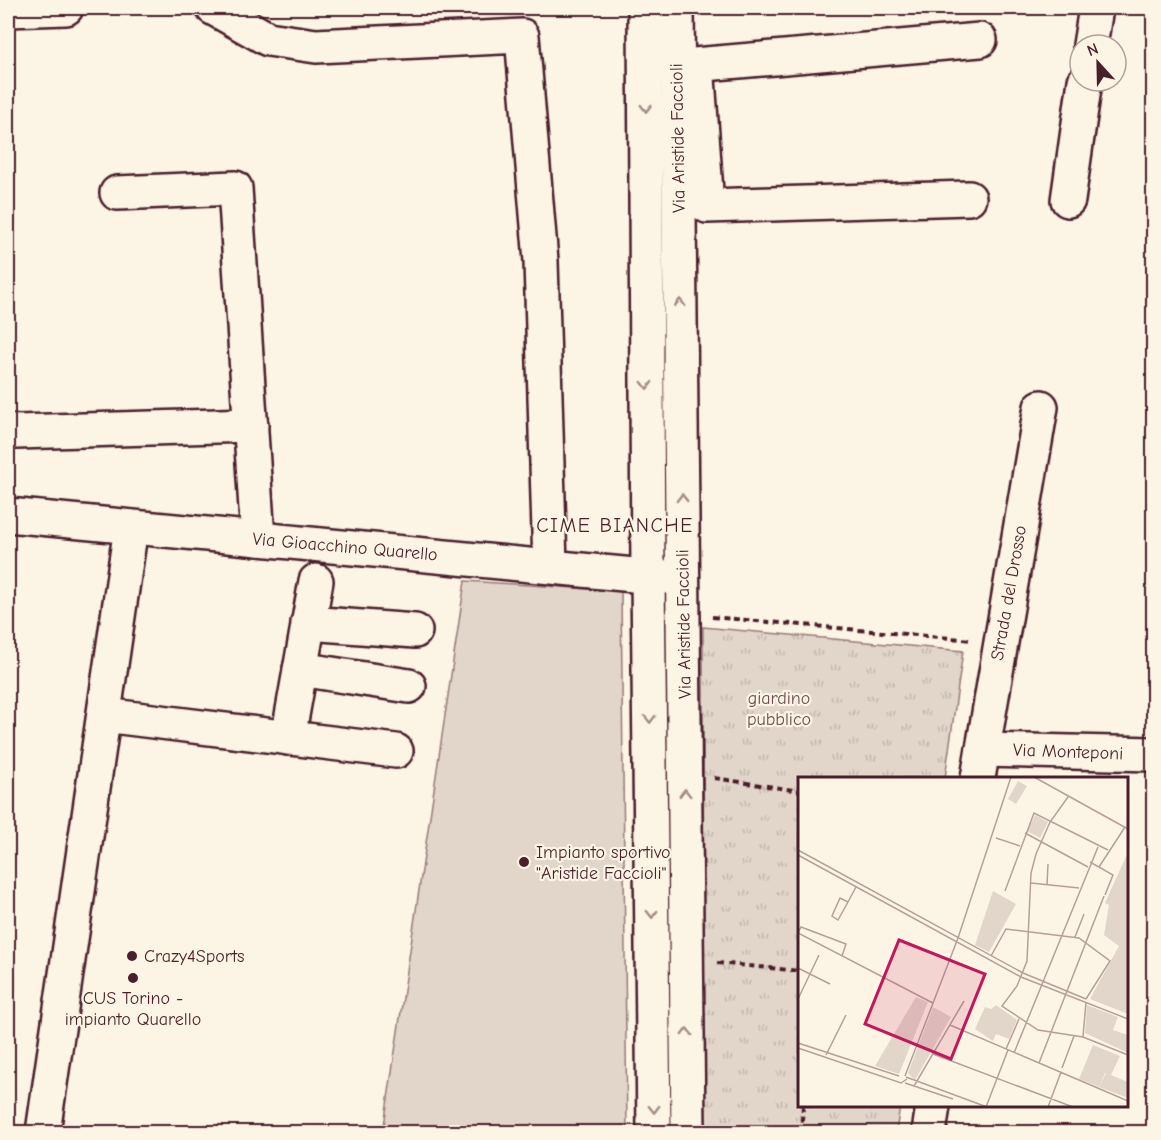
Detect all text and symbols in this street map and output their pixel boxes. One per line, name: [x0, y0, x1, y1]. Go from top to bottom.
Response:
north arrow: [1068, 33, 1128, 93]
text: N: [1085, 40, 1101, 60]
street label: Via Aristide Faccioli: [666, 63, 690, 213]
one-way arrow: [640, 103, 652, 112]
one-way arrow: [674, 298, 686, 307]
one-way arrow: [641, 381, 653, 390]
one-way arrow: [676, 493, 689, 502]
district label: CIME BIANCHE: [536, 514, 694, 537]
street label: Strada del Drosso: [987, 524, 1031, 662]
street label: Via Gioacchino Quarello: [252, 528, 438, 566]
street label: Via Aristide Faccioli: [672, 549, 696, 699]
park label: giardino pubblico: [747, 688, 811, 730]
one-way arrow: [644, 714, 656, 723]
street label: Via Monteponi: [1012, 740, 1124, 764]
inset map: [798, 777, 1128, 1107]
one-way arrow: [679, 788, 691, 797]
place label: Impianto sportivo "Aristide Faccioli": [536, 842, 671, 884]
marker: Impianto sportivo "Aristide Faccioli": [517, 855, 531, 869]
one-way arrow: [646, 909, 658, 918]
place label: Crazy4Sports: [144, 946, 245, 967]
marker: Crazy4Sports: [125, 949, 139, 963]
marker: CUS Torino - impianto Quarello: [126, 971, 140, 985]
place label: CUS Torino - impianto Quarello: [65, 988, 201, 1030]
one-way arrow: [681, 1028, 693, 1037]
one-way arrow: [648, 1104, 660, 1113]

